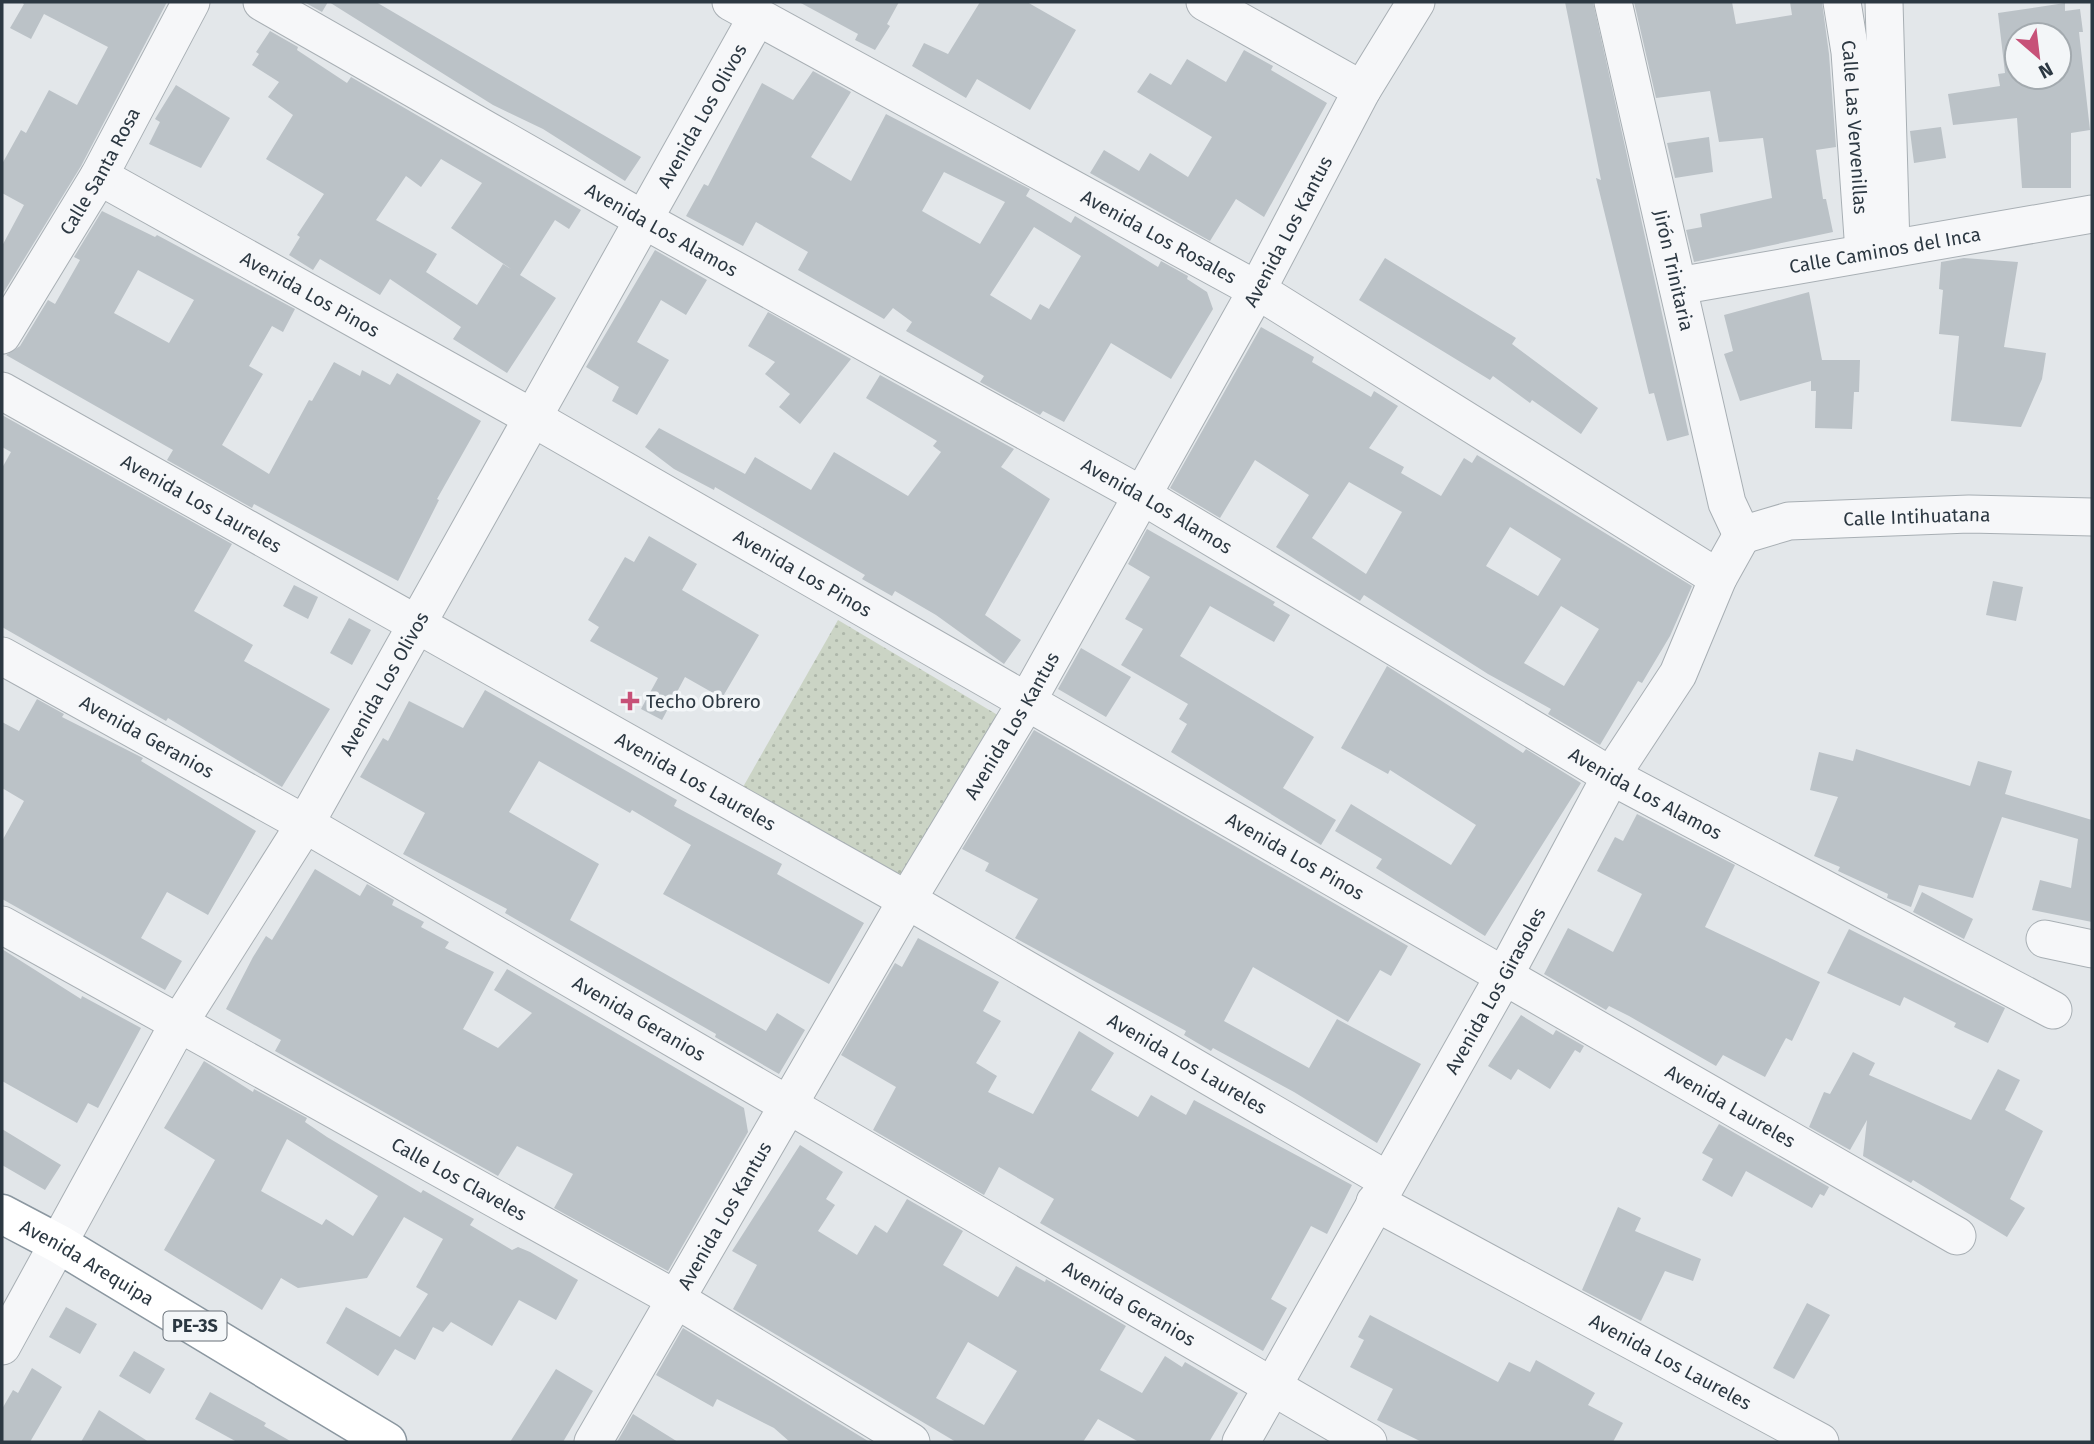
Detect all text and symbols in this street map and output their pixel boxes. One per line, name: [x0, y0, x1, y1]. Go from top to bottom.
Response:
north arrow: [2003, 21, 2073, 91]
street label: Calle Las Vervenillas: [1836, 39, 1872, 215]
street label: Avenida Los Olivos: [653, 40, 752, 192]
text: N: [2035, 57, 2057, 84]
street label: Calle Santa Rosa: [55, 104, 145, 239]
street label: Avenida Los Kantus: [1239, 152, 1337, 311]
street label: Avenida Los Alamos: [581, 178, 742, 282]
street label: Avenida Los Rosales: [1077, 185, 1241, 289]
street label: Jirón Trinitaria: [1649, 207, 1698, 333]
street label: Calle Caminos del Inca: [1787, 223, 1983, 278]
street label: Avenida Los Pinos: [237, 246, 384, 342]
street label: Avenida Los Laureles: [117, 449, 286, 558]
street label: Avenida Los Alamos: [1077, 453, 1237, 559]
street label: Calle Intihuatana: [1843, 503, 1991, 531]
street label: Avenida Los Pinos: [729, 525, 876, 622]
street label: Avenida Los Olivos: [335, 608, 434, 760]
street label: Avenida Los Kantus: [960, 648, 1064, 803]
place label: Techo Obrero: [646, 690, 761, 713]
street label: Avenida Geranios: [76, 691, 218, 783]
marker: Techo Obrero: [620, 691, 640, 711]
street label: Avenida Los Laureles: [611, 727, 780, 836]
street label: Avenida Los Alamos: [1565, 743, 1726, 845]
street label: Avenida Los Pinos: [1222, 808, 1368, 905]
street label: Avenida Los Girasoles: [1440, 903, 1551, 1078]
street label: Avenida Geranios: [568, 971, 709, 1066]
street label: Avenida Los Laureles: [1104, 1009, 1271, 1119]
street label: Avenida Laureles: [1661, 1060, 1800, 1153]
street label: Calle Los Claveles: [387, 1132, 531, 1226]
street label: Avenida Los Kantus: [673, 1137, 777, 1294]
street label: Avenida Arequipa: [16, 1215, 158, 1311]
street label: Avenida Geranios: [1059, 1256, 1200, 1351]
street label: Avenida Los Laureles: [1586, 1309, 1755, 1415]
road number: PE-3S: [164, 1311, 227, 1340]

